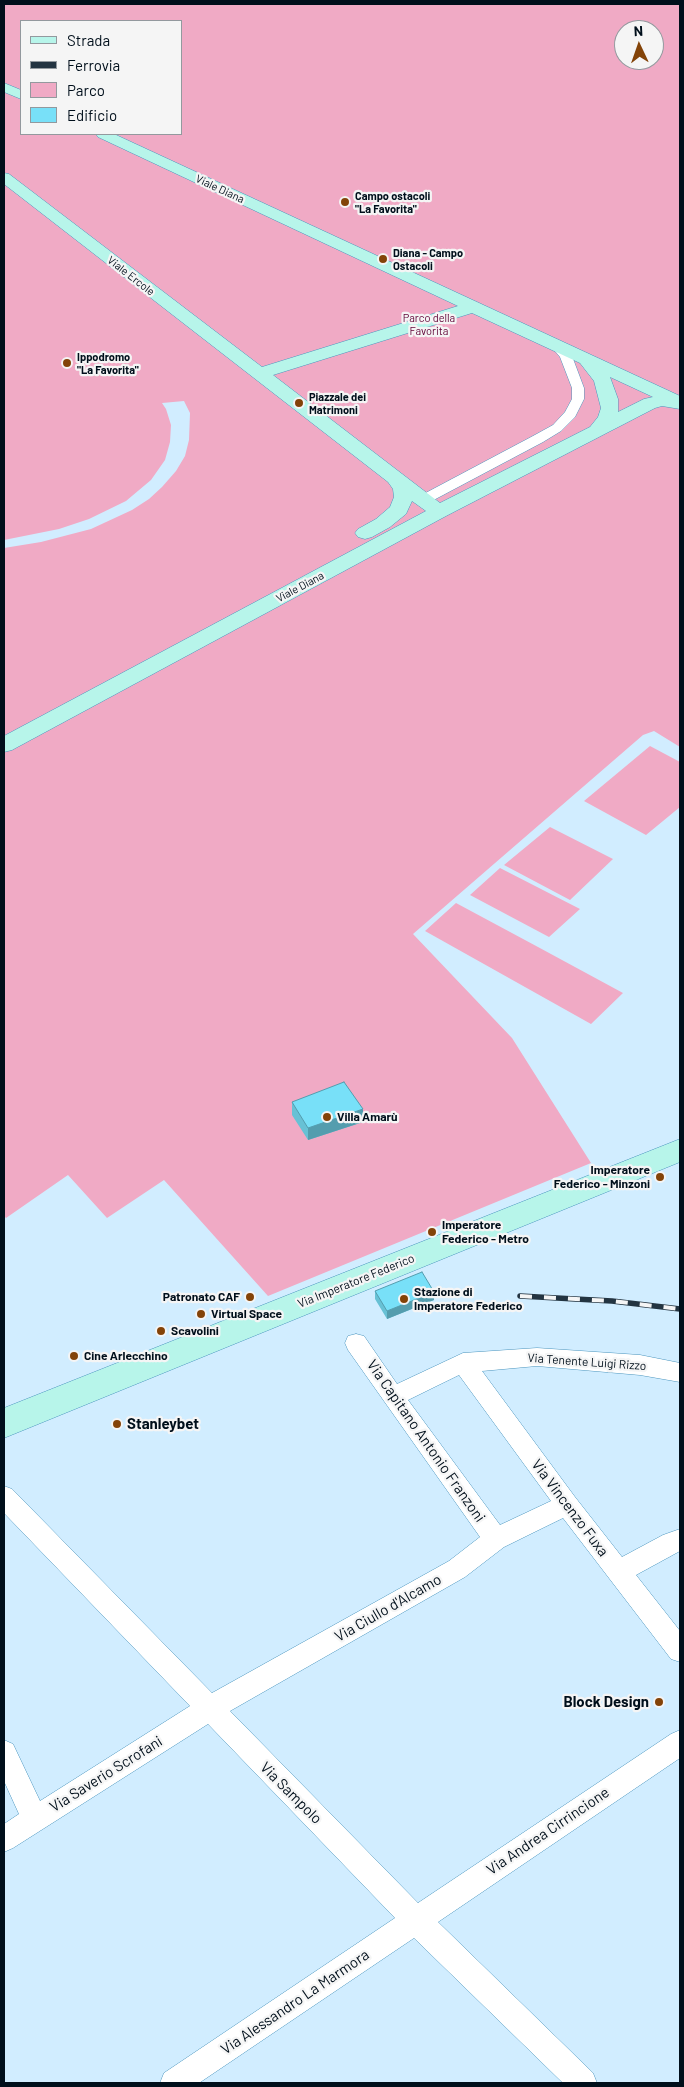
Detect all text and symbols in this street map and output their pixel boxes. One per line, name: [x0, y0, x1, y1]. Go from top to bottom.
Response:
legend: [20, 20, 182, 135]
north arrow: [614, 20, 664, 70]
text: N: [633, 22, 643, 39]
text: Strada: [67, 31, 110, 49]
text: Ferrovia: [67, 56, 120, 74]
text: Parco: [67, 81, 105, 99]
text: Edificio: [67, 106, 117, 124]
street label: Viale Diana: [194, 172, 246, 206]
place label: Campo ostacoli "La Favorita": [355, 189, 430, 215]
marker: Campo ostacoli "La Favorita": [339, 196, 351, 208]
place label: Diana - Campo Ostacoli: [393, 246, 463, 272]
marker: Diana - Campo Ostacoli: [377, 253, 389, 265]
street label: Viale Ercole: [105, 254, 157, 298]
park label: Parco della Favorita: [403, 311, 455, 337]
place label: Ippodromo "La Favorita": [77, 350, 139, 376]
marker: Ippodromo "La Favorita": [61, 357, 73, 369]
place label: Piazzale dei Matrimoni: [309, 390, 366, 416]
marker: Piazzale dei Matrimoni: [293, 397, 305, 409]
street label: Viale Diana: [274, 569, 326, 605]
place label: Villa Amarù: [337, 1110, 398, 1124]
marker: Villa Amarù: [321, 1111, 333, 1123]
place label: Imperatore Federico - Minzoni: [554, 1163, 650, 1191]
marker: Imperatore Federico - Minzoni: [654, 1171, 666, 1183]
place label: Imperatore Federico - Metro: [442, 1218, 529, 1246]
marker: Imperatore Federico - Metro: [426, 1226, 438, 1238]
street label: Via Imperatore Federico: [295, 1251, 417, 1311]
place label: Stazione di Imperatore Federico: [414, 1285, 522, 1313]
place label: Patronato CAF: [163, 1290, 240, 1304]
marker: Patronato CAF: [244, 1291, 256, 1303]
marker: Stazione di Imperatore Federico: [398, 1293, 410, 1305]
place label: Virtual Space: [211, 1307, 282, 1321]
marker: Virtual Space: [195, 1308, 207, 1320]
place label: Scavolini: [171, 1324, 219, 1338]
marker: Scavolini: [155, 1325, 167, 1337]
place label: Cine Arlecchino: [84, 1349, 168, 1363]
marker: Cine Arlecchino: [68, 1350, 80, 1362]
street label: Via Tenente Luigi Rizzo: [527, 1351, 647, 1373]
street label: Via Capitano Antonio Franzoni: [363, 1356, 489, 1526]
place label: Stanleybet: [127, 1415, 199, 1433]
marker: Stanleybet: [111, 1418, 123, 1430]
street label: Via Vincenzo Fuxa: [528, 1456, 612, 1560]
street label: Via Ciullo d'Alcamo: [331, 1570, 445, 1646]
place label: Block Design: [563, 1693, 649, 1711]
marker: Block Design: [653, 1696, 665, 1708]
street label: Via Saverio Scrofani: [46, 1732, 166, 1816]
street label: Via Sampolo: [256, 1758, 326, 1828]
street label: Via Andrea Cirrincione: [483, 1783, 613, 1879]
street label: Via Alessandro La Marmora: [217, 1946, 373, 2058]

